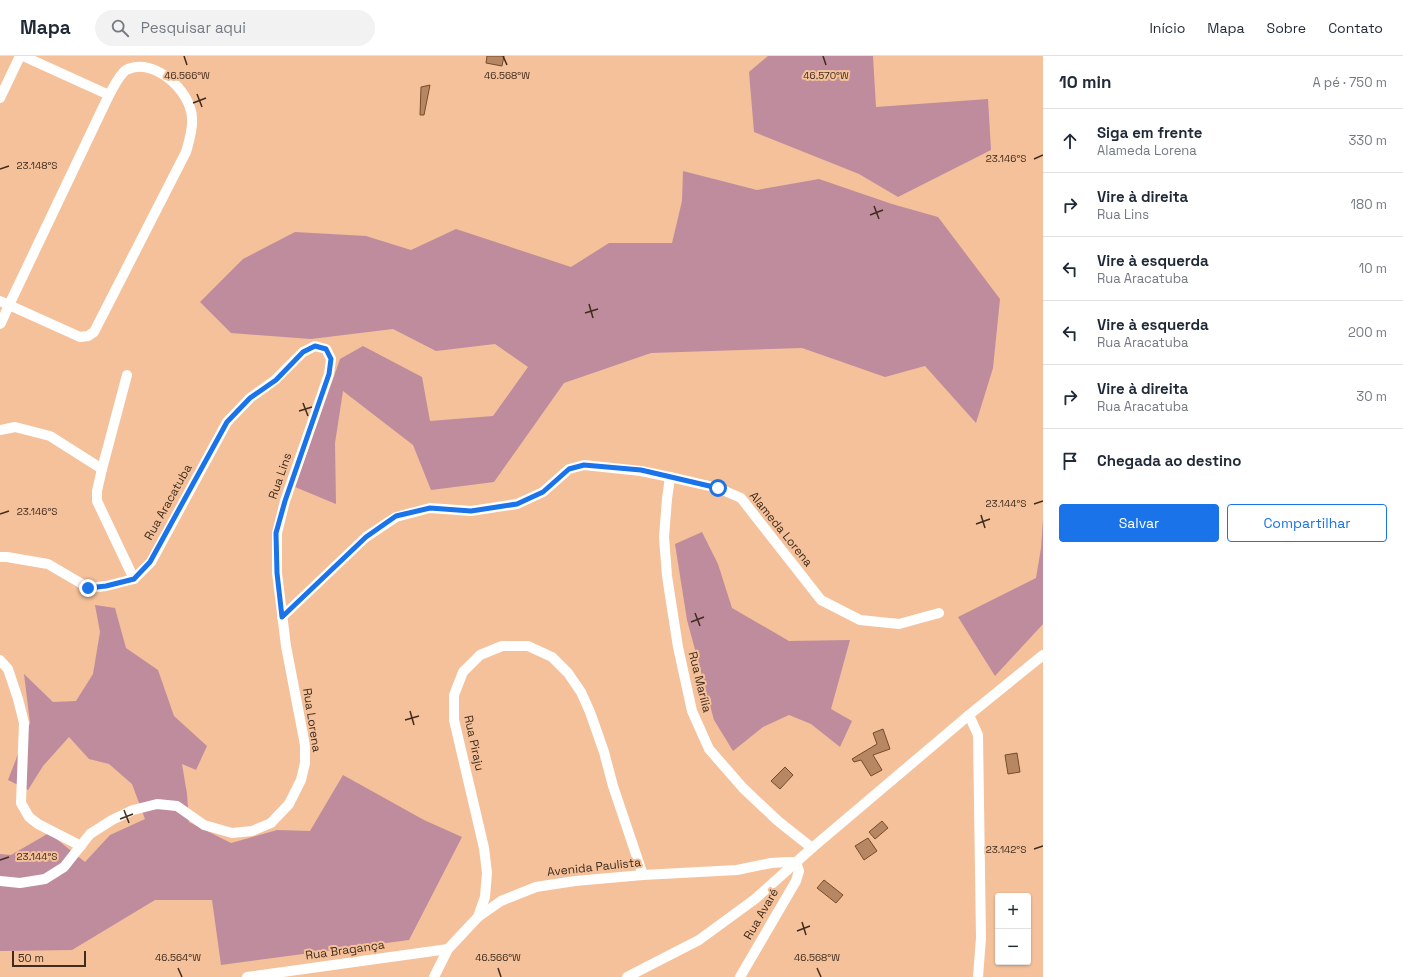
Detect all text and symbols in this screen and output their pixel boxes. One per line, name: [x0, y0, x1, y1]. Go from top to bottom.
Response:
search box: [95, 10, 375, 46]
text: Mapa: [20, 15, 71, 40]
icon: search: [109, 17, 131, 39]
text: Pesquisar aqui: [141, 18, 246, 37]
text: Início: [1149, 19, 1185, 37]
text: Mapa: [1207, 19, 1245, 37]
text: Sobre: [1267, 19, 1306, 37]
text: Contato: [1328, 19, 1383, 37]
text: 46.566°W: [164, 69, 210, 82]
text: 46.568°W: [484, 69, 530, 82]
text: 46.570°W: [803, 69, 849, 82]
text: 10 min: [1059, 71, 1112, 93]
text: A pé · 750 m: [1312, 74, 1387, 91]
text: Siga em frente: [1097, 123, 1203, 142]
icon: ahead: [1059, 130, 1081, 152]
text: 330 m: [1348, 132, 1387, 149]
text: Alameda Lorena: [1097, 142, 1197, 159]
text: 23.146°S: [986, 152, 1026, 165]
text: 23.148°S: [17, 159, 57, 172]
text: Vire à direita: [1097, 187, 1188, 206]
icon: right: [1059, 194, 1081, 216]
text: 180 m: [1351, 196, 1387, 213]
text: Rua Lins: [1097, 206, 1149, 223]
text: Vire à esquerda: [1097, 251, 1209, 270]
icon: left: [1059, 258, 1081, 280]
text: 10 m: [1359, 260, 1387, 277]
text: Rua Aracatuba: [1097, 270, 1189, 287]
text: Vire à esquerda: [1097, 315, 1209, 334]
icon: left: [1059, 322, 1081, 344]
text: 200 m: [1348, 324, 1387, 341]
text: Rua Aracatuba: [1097, 334, 1189, 351]
text: Vire à direita: [1097, 379, 1188, 398]
icon: right: [1059, 386, 1081, 408]
text: 30 m: [1356, 388, 1387, 405]
text: Rua Aracatuba: [1097, 398, 1189, 415]
icon: arrive: [1059, 450, 1081, 472]
street label: Rua Lins: [265, 451, 295, 501]
text: Chegada ao destino: [1097, 451, 1241, 470]
street label: Rua Aracatuba: [141, 461, 196, 543]
route start: [709, 479, 727, 497]
street label: Alameda Lorena: [746, 488, 816, 570]
text: 23.144°S: [986, 497, 1026, 510]
button: Salvar: [1059, 504, 1219, 542]
button: Compartilhar: [1227, 504, 1387, 542]
text: 23.146°S: [17, 505, 57, 518]
route end: [79, 579, 97, 597]
street label: Rua Marília: [685, 650, 715, 714]
street label: Rua Lorena: [299, 687, 325, 753]
street label: Rua Piraju: [460, 714, 488, 772]
text: 23.142°S: [986, 843, 1026, 856]
text: 23.144°S: [17, 850, 57, 863]
street label: Avenida Paulista: [546, 854, 642, 880]
street label: Rua Avaré: [740, 885, 782, 943]
map controls: [995, 893, 1031, 965]
button: +: [995, 893, 1031, 929]
button: −: [995, 929, 1031, 965]
street label: Rua Bragança: [304, 937, 386, 963]
scale bar: [12, 949, 86, 968]
text: 50 m: [18, 951, 44, 965]
text: 46.564°W: [155, 951, 201, 964]
text: 46.566°W: [475, 951, 521, 964]
text: 46.568°W: [794, 951, 840, 964]

